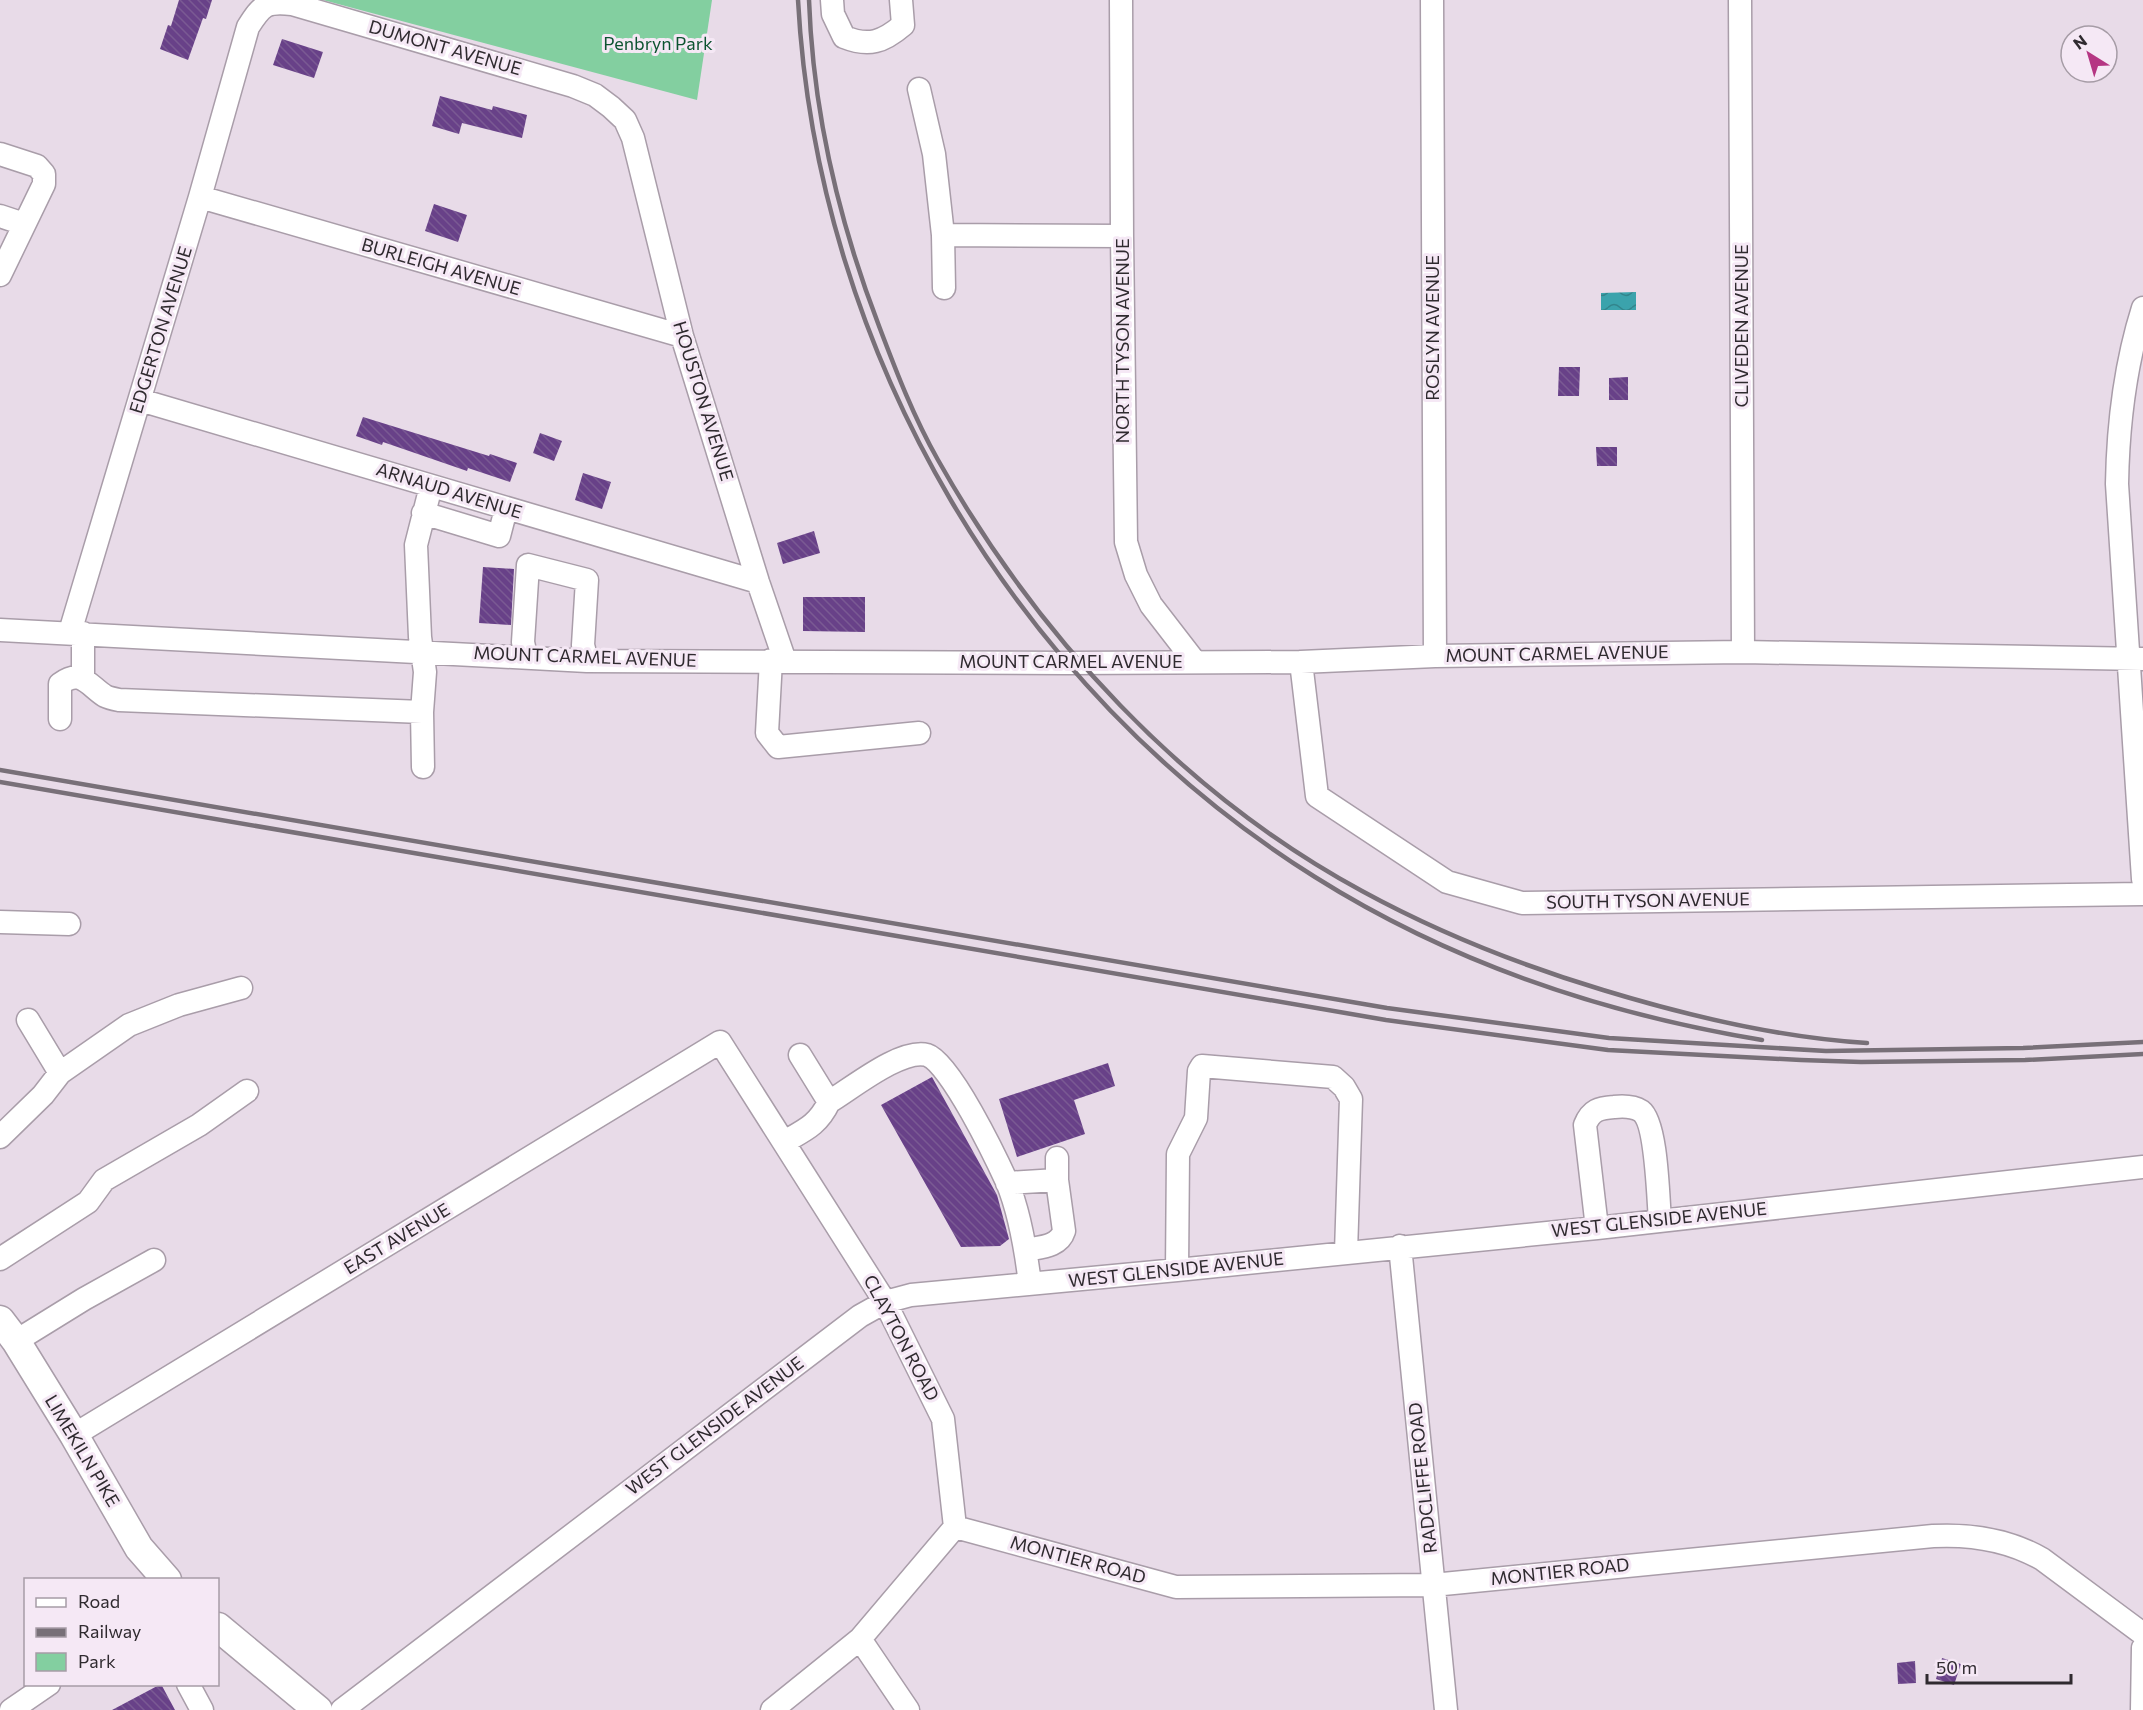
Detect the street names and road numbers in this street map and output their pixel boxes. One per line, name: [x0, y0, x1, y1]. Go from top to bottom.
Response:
street label: DUMONT AVENUE: [366, 15, 524, 79]
street label: BURLEIGH AVENUE: [359, 233, 523, 299]
street label: NORTH TYSON AVENUE: [1111, 238, 1133, 444]
street label: EDGERTON AVENUE: [124, 243, 196, 416]
street label: CLIVEDEN AVENUE: [1730, 244, 1752, 408]
street label: ROSLYN AVENUE: [1421, 255, 1443, 401]
street label: HOUSTON AVENUE: [669, 318, 739, 483]
street label: ARNAUD AVENUE: [374, 457, 525, 523]
street label: MOUNT CARMEL AVENUE: [1445, 640, 1669, 666]
street label: MOUNT CARMEL AVENUE: [473, 641, 697, 671]
street label: MOUNT CARMEL AVENUE: [959, 650, 1183, 672]
street label: SOUTH TYSON AVENUE: [1546, 887, 1750, 913]
street label: WEST GLENSIDE AVENUE: [1550, 1197, 1768, 1241]
street label: EAST AVENUE: [339, 1198, 454, 1278]
street label: WEST GLENSIDE AVENUE: [1067, 1247, 1285, 1291]
street label: CLAYTON ROAD: [859, 1271, 944, 1404]
street label: WEST GLENSIDE AVENUE: [621, 1351, 808, 1499]
street label: LIMEKILN PIKE: [41, 1390, 125, 1510]
street label: RADCLIFFE ROAD: [1403, 1401, 1441, 1555]
street label: MONTIER ROAD: [1008, 1530, 1149, 1588]
street label: MONTIER ROAD: [1489, 1553, 1630, 1589]

